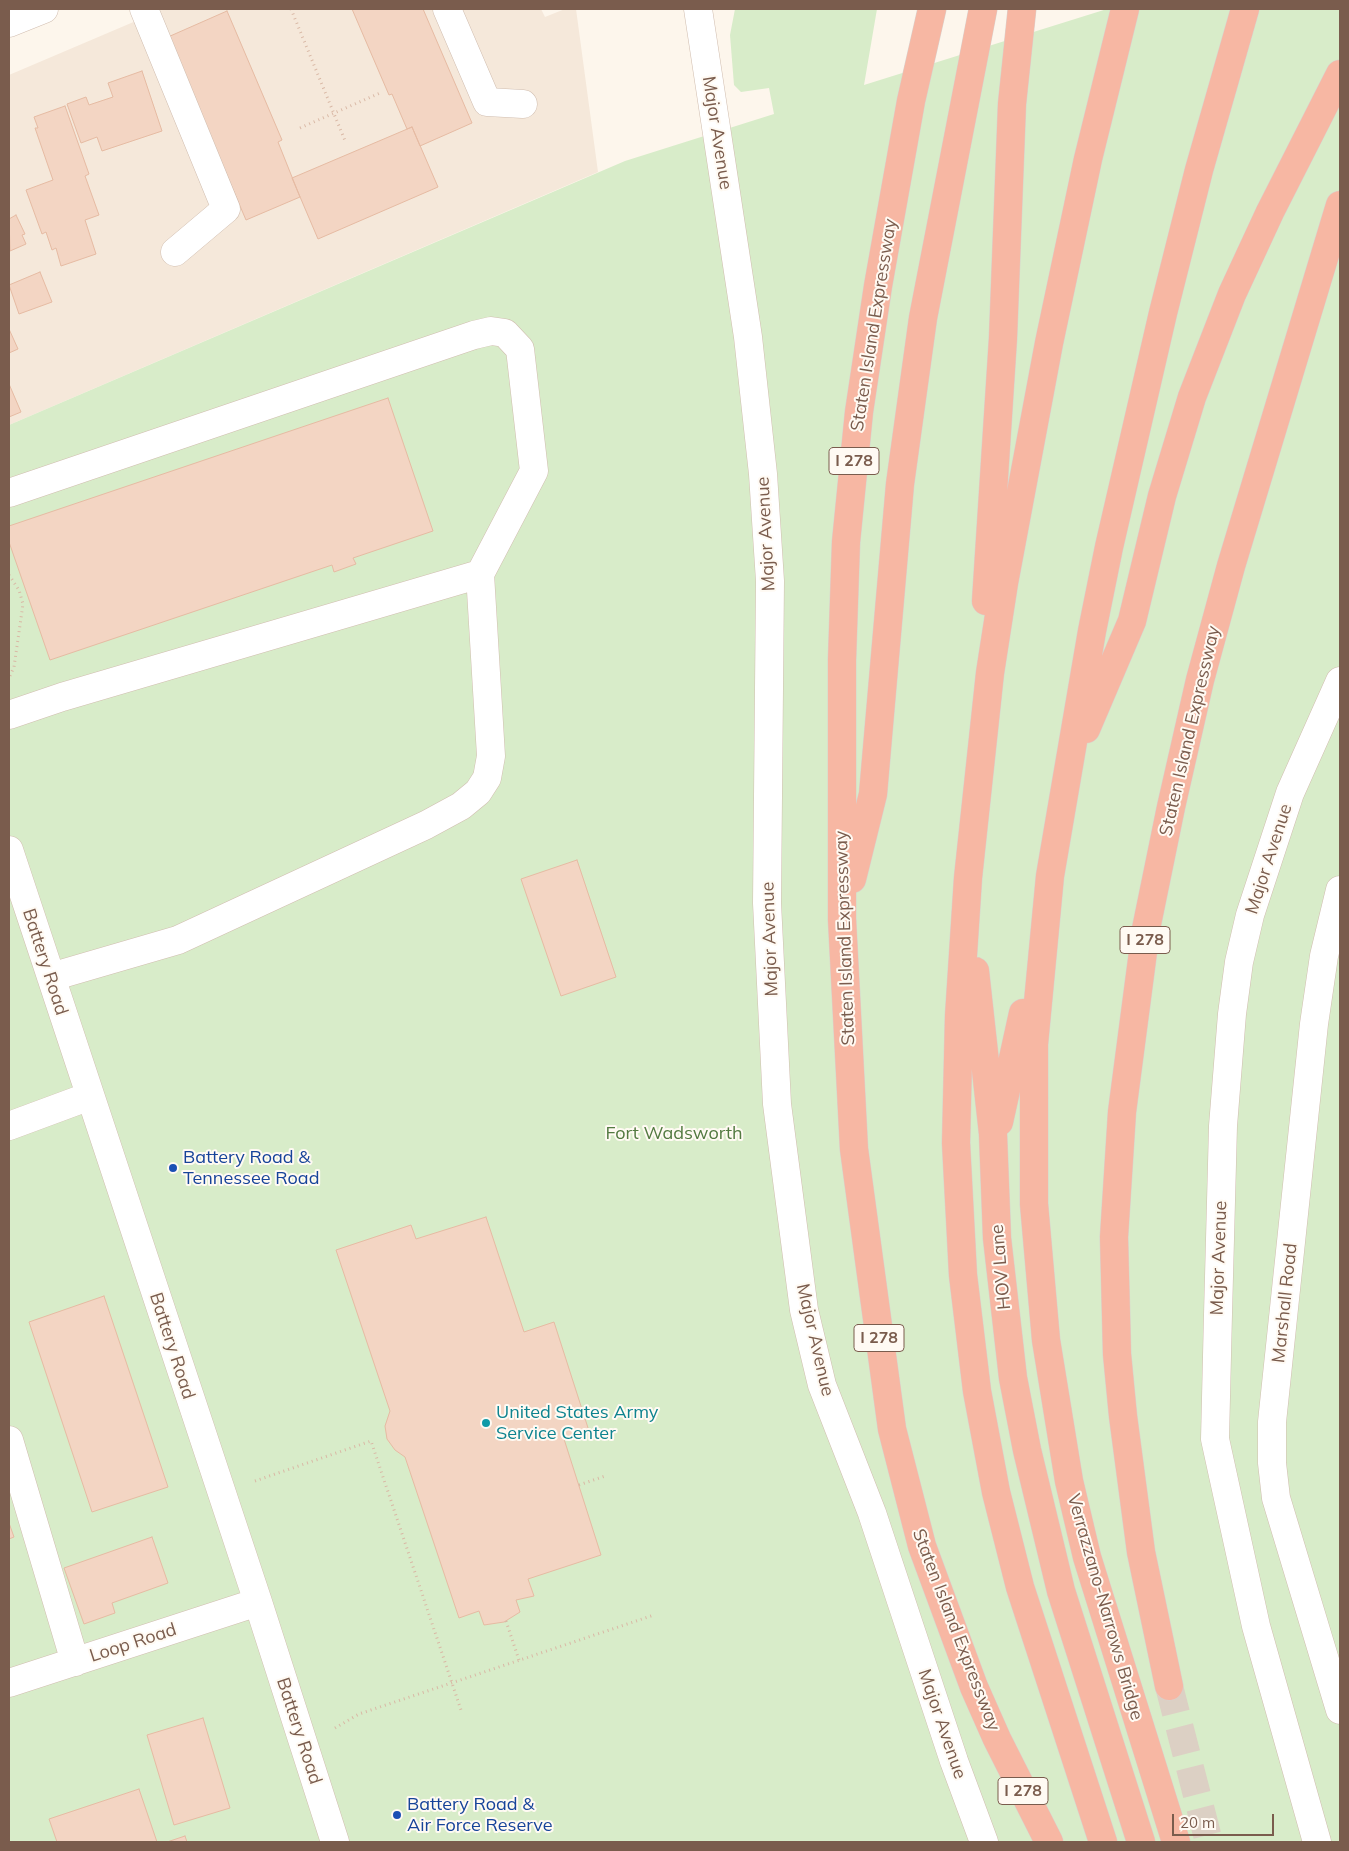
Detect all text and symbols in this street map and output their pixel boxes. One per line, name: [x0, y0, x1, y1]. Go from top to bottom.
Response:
street label: Major Avenue: [697, 75, 737, 191]
street label: Staten Island Expressway: [847, 217, 901, 433]
road number: I 278: [829, 448, 879, 474]
street label: Major Avenue: [752, 476, 780, 592]
street label: Staten Island Expressway: [1155, 624, 1225, 838]
street label: Major Avenue: [1241, 801, 1297, 917]
street label: Staten Island Expressway: [830, 830, 860, 1046]
street label: Major Avenue: [757, 881, 783, 997]
street label: Battery Road: [18, 906, 72, 1018]
road number: I 278: [1120, 926, 1170, 954]
park label: Fort Wadsworth: [605, 1123, 743, 1145]
place label: Battery Road & Tennessee Road: [183, 1147, 319, 1190]
marker: Battery Road & Tennessee Road: [167, 1162, 179, 1174]
street label: Major Avenue: [1206, 1200, 1232, 1316]
street label: HOV Lane: [987, 1223, 1015, 1311]
street label: Marshall Road: [1268, 1242, 1302, 1364]
street label: Major Avenue: [792, 1282, 838, 1398]
street label: Battery Road: [145, 1290, 199, 1402]
road number: I 278: [854, 1325, 904, 1352]
place label: United States Army Service Center: [496, 1402, 658, 1445]
marker: United States Army Service Center: [480, 1417, 492, 1429]
street label: Verrazzano-Narrows Bridge: [1062, 1491, 1148, 1723]
street label: Staten Island Expressway: [907, 1526, 1005, 1734]
street label: Loop Road: [87, 1619, 179, 1667]
street label: Major Avenue: [913, 1666, 971, 1782]
street label: Battery Road: [272, 1675, 326, 1787]
road number: I 278: [998, 1778, 1048, 1804]
place label: Battery Road & Air Force Reserve: [407, 1794, 552, 1836]
scale bar: [1174, 1804, 1276, 1836]
marker: Battery Road & Air Force Reserve: [391, 1809, 403, 1821]
text: 20 m: [1180, 1813, 1215, 1832]

